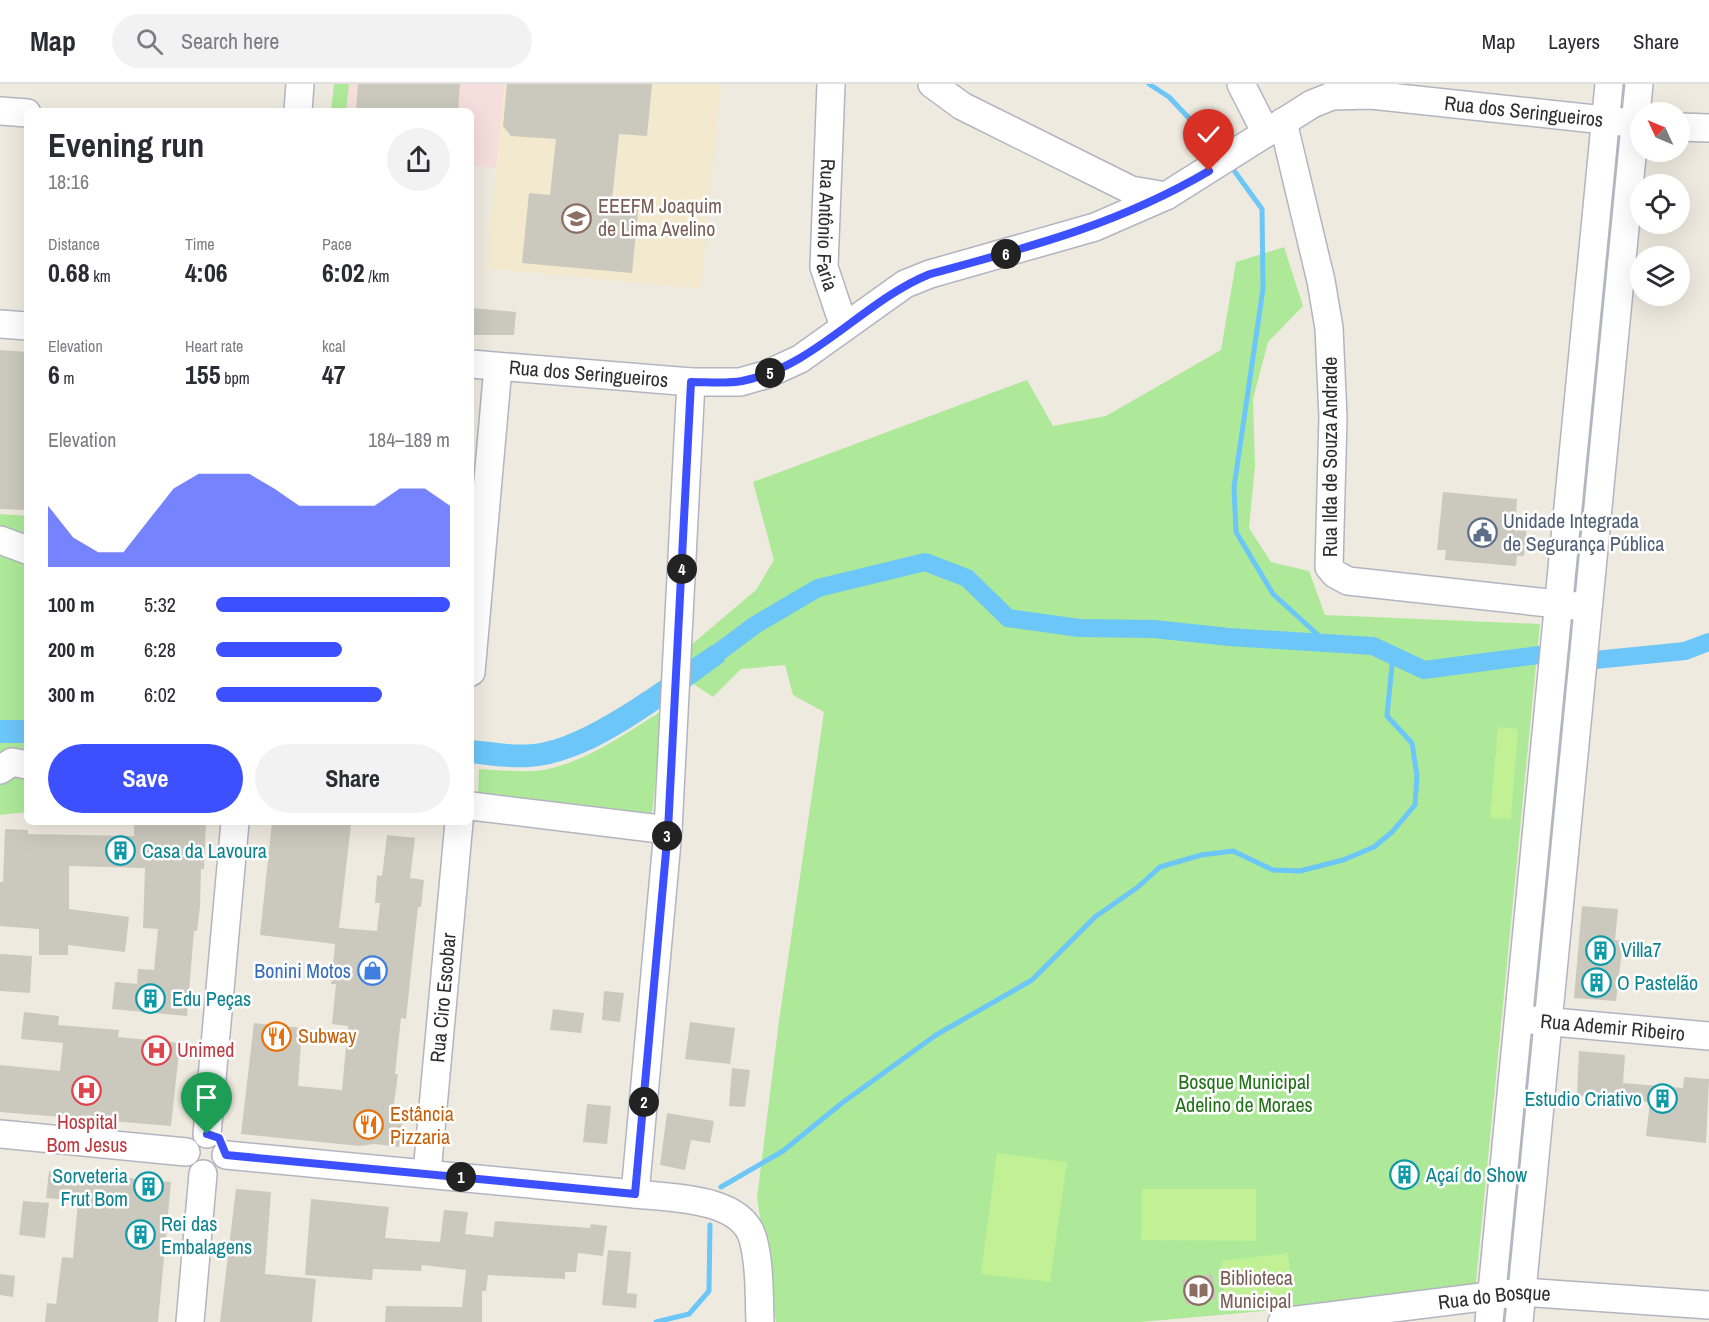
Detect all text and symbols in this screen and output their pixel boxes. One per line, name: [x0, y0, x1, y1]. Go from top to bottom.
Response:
search box: [112, 14, 532, 68]
text: Map: [30, 22, 76, 60]
icon: search: [133, 25, 166, 58]
text: Search here: [181, 26, 279, 56]
text: Map: [1482, 27, 1515, 56]
text: Layers: [1548, 27, 1600, 56]
text: Share: [1633, 27, 1679, 56]
street label: Rua dos Seringueiros: [1443, 89, 1605, 133]
north arrow: [1630, 102, 1690, 162]
map controls: [1630, 102, 1690, 306]
pin: [1183, 109, 1234, 171]
icon: check: [1192, 118, 1225, 151]
text: Evening run: [48, 123, 204, 167]
button: share: [387, 128, 450, 191]
street label: Rua Antônio Faria: [810, 158, 845, 294]
text: 18:16: [48, 168, 89, 195]
button: locate: [1630, 174, 1690, 234]
place label: EEEFM Joaquim de Lima Avelino: [598, 192, 722, 242]
school or university icon: EEEFM Joaquim de Lima Avelino: [561, 202, 593, 234]
text: Distance: [48, 233, 100, 255]
text: Time: [185, 233, 215, 255]
text: Pace: [322, 233, 352, 255]
pin: 6: [991, 239, 1021, 269]
text: 6: [1002, 243, 1010, 265]
button: layers: [1630, 246, 1690, 306]
text: 0.68: [48, 255, 90, 290]
text: 4:06: [185, 255, 228, 290]
text: 6:02: [322, 255, 365, 290]
text: km: [90, 265, 111, 287]
text: /km: [365, 265, 389, 287]
text: Elevation: [48, 335, 103, 357]
text: Heart rate: [185, 335, 243, 357]
text: kcal: [322, 335, 345, 357]
street label: Rua dos Seringueiros: [508, 353, 669, 393]
text: 6: [48, 357, 60, 392]
text: 155: [185, 357, 221, 392]
text: 47: [322, 357, 346, 392]
street label: Rua Ilda de Souza Andrade: [1316, 357, 1343, 557]
pin: 5: [755, 358, 785, 388]
text: 5: [766, 362, 774, 384]
text: m: [60, 367, 74, 389]
text: bpm: [221, 367, 250, 389]
text: Elevation: [48, 426, 116, 453]
text: 184–189 m: [368, 426, 450, 453]
place label: Unidade Integrada de Segurança Pública: [1503, 507, 1664, 557]
public building icon: Unidade Integrada de Segurança Pública: [1466, 517, 1498, 549]
pin: 4: [667, 554, 697, 584]
text: 4: [678, 558, 686, 580]
text: 100 m: [48, 591, 95, 618]
text: 5:32: [144, 591, 176, 618]
text: 200 m: [48, 636, 95, 663]
text: 6:28: [144, 636, 176, 663]
text: 300 m: [48, 681, 95, 708]
text: 6:02: [144, 681, 176, 708]
button: Save: [48, 744, 243, 813]
button: Share: [255, 744, 450, 813]
pin: 3: [652, 821, 682, 851]
text: 3: [663, 825, 671, 847]
building icon: Casa da Lavoura: [105, 835, 137, 867]
place label: Casa da Lavoura: [142, 837, 267, 864]
street label: Rua Ciro Escobar: [423, 931, 462, 1064]
building icon: Villa7: [1584, 934, 1616, 966]
place label: Villa7: [1621, 936, 1662, 963]
shop icon: Bonini Motos: [356, 955, 388, 987]
place label: Bonini Motos: [254, 957, 351, 984]
building icon: O Pastelão: [1580, 967, 1612, 999]
place label: O Pastelão: [1617, 969, 1698, 996]
building icon: Edu Peças: [135, 983, 167, 1015]
place label: Edu Peças: [172, 985, 251, 1012]
street label: Rua Ademir Ribeiro: [1539, 1007, 1686, 1047]
restaurant icon: Subway: [261, 1020, 293, 1052]
place label: Subway: [298, 1022, 357, 1049]
hospital icon: Unimed: [140, 1034, 172, 1066]
place label: Unimed: [177, 1036, 234, 1063]
park label: Bosque Municipal Adelino de Moraes: [1174, 1068, 1313, 1118]
pin: [181, 1072, 232, 1134]
hospital icon: Hospital Bom Jesus: [71, 1075, 103, 1107]
icon: arrive: [190, 1081, 223, 1114]
building icon: Estudio Criativo: [1647, 1083, 1679, 1115]
place label: Estudio Criativo: [1524, 1085, 1642, 1112]
pin: 2: [629, 1087, 659, 1117]
text: 2: [640, 1091, 648, 1113]
place label: Estância Pizzaria: [390, 1100, 454, 1150]
place label: Hospital Bom Jesus: [46, 1108, 128, 1158]
restaurant icon: Estância Pizzaria: [353, 1109, 385, 1141]
building icon: Açaí do Show: [1389, 1159, 1421, 1191]
place label: Açaí do Show: [1425, 1161, 1527, 1188]
place label: Sorveteria Frut Bom: [52, 1162, 128, 1212]
pin: 1: [446, 1162, 476, 1192]
text: 1: [457, 1166, 465, 1188]
building icon: Sorveteria Frut Bom: [133, 1171, 165, 1203]
place label: Rei das Embalagens: [161, 1210, 252, 1260]
building icon: Rei das Embalagens: [124, 1219, 156, 1251]
place label: Biblioteca Municipal: [1220, 1264, 1293, 1314]
library icon: Biblioteca Municipal: [1183, 1274, 1215, 1306]
street label: Rua do Bosque: [1436, 1278, 1552, 1315]

